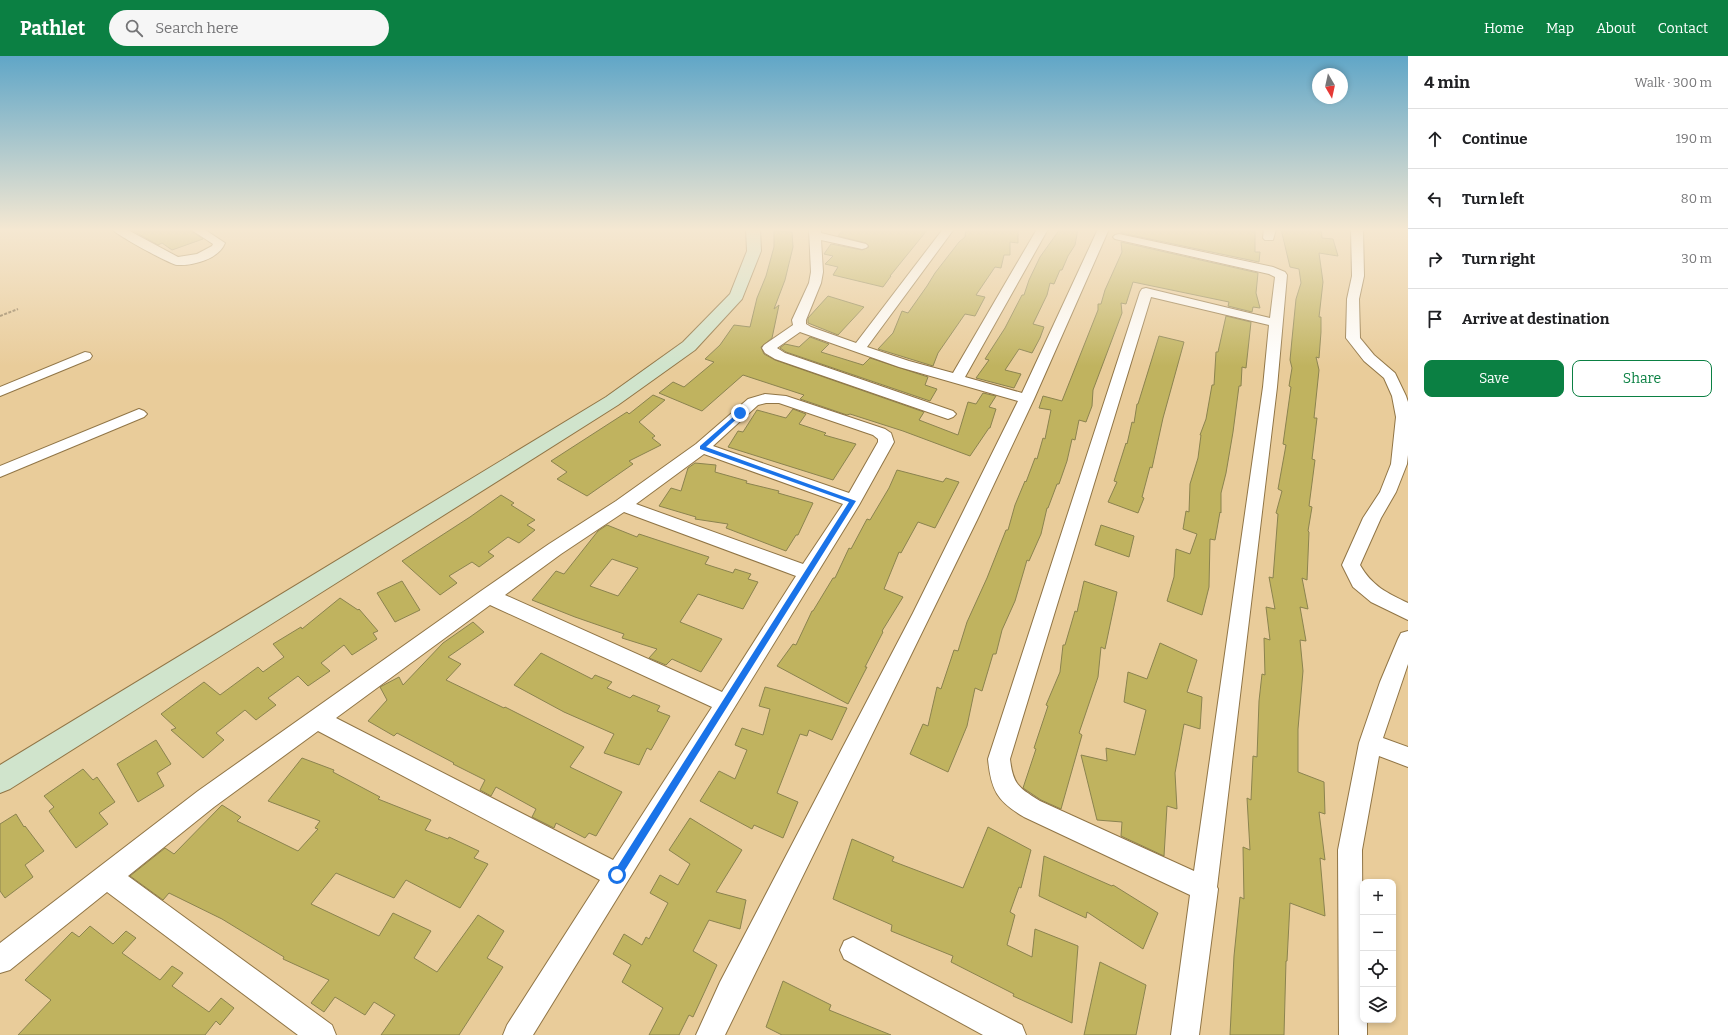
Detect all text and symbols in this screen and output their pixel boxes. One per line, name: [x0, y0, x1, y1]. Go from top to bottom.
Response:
search box: [109, 10, 389, 46]
text: Pathlet: [20, 17, 85, 40]
icon: search: [123, 17, 145, 39]
text: Search here: [155, 19, 238, 37]
text: Home: [1484, 20, 1524, 37]
text: Map: [1546, 20, 1574, 37]
text: About: [1596, 20, 1636, 37]
text: Contact: [1658, 20, 1708, 37]
north arrow: [1312, 68, 1348, 104]
text: 4 min: [1424, 72, 1470, 93]
text: Walk · 300 m: [1635, 75, 1712, 90]
icon: ahead: [1424, 128, 1446, 150]
text: Continue: [1462, 130, 1528, 148]
text: 190 m: [1676, 131, 1712, 146]
icon: left: [1424, 188, 1446, 210]
text: Turn left: [1462, 190, 1524, 208]
text: 80 m: [1681, 191, 1712, 206]
icon: right: [1424, 248, 1446, 270]
text: Turn right: [1462, 250, 1535, 268]
text: 30 m: [1681, 251, 1712, 266]
icon: arrive: [1424, 308, 1446, 330]
text: Arrive at destination: [1462, 310, 1609, 328]
button: Save: [1424, 360, 1564, 397]
button: Share: [1572, 360, 1712, 397]
route end: [731, 404, 749, 422]
route start: [608, 866, 626, 884]
map controls: [1360, 879, 1396, 1023]
button: +: [1360, 879, 1396, 915]
button: −: [1360, 915, 1396, 951]
button: locate: [1360, 951, 1396, 987]
button: layers: [1360, 987, 1396, 1023]

